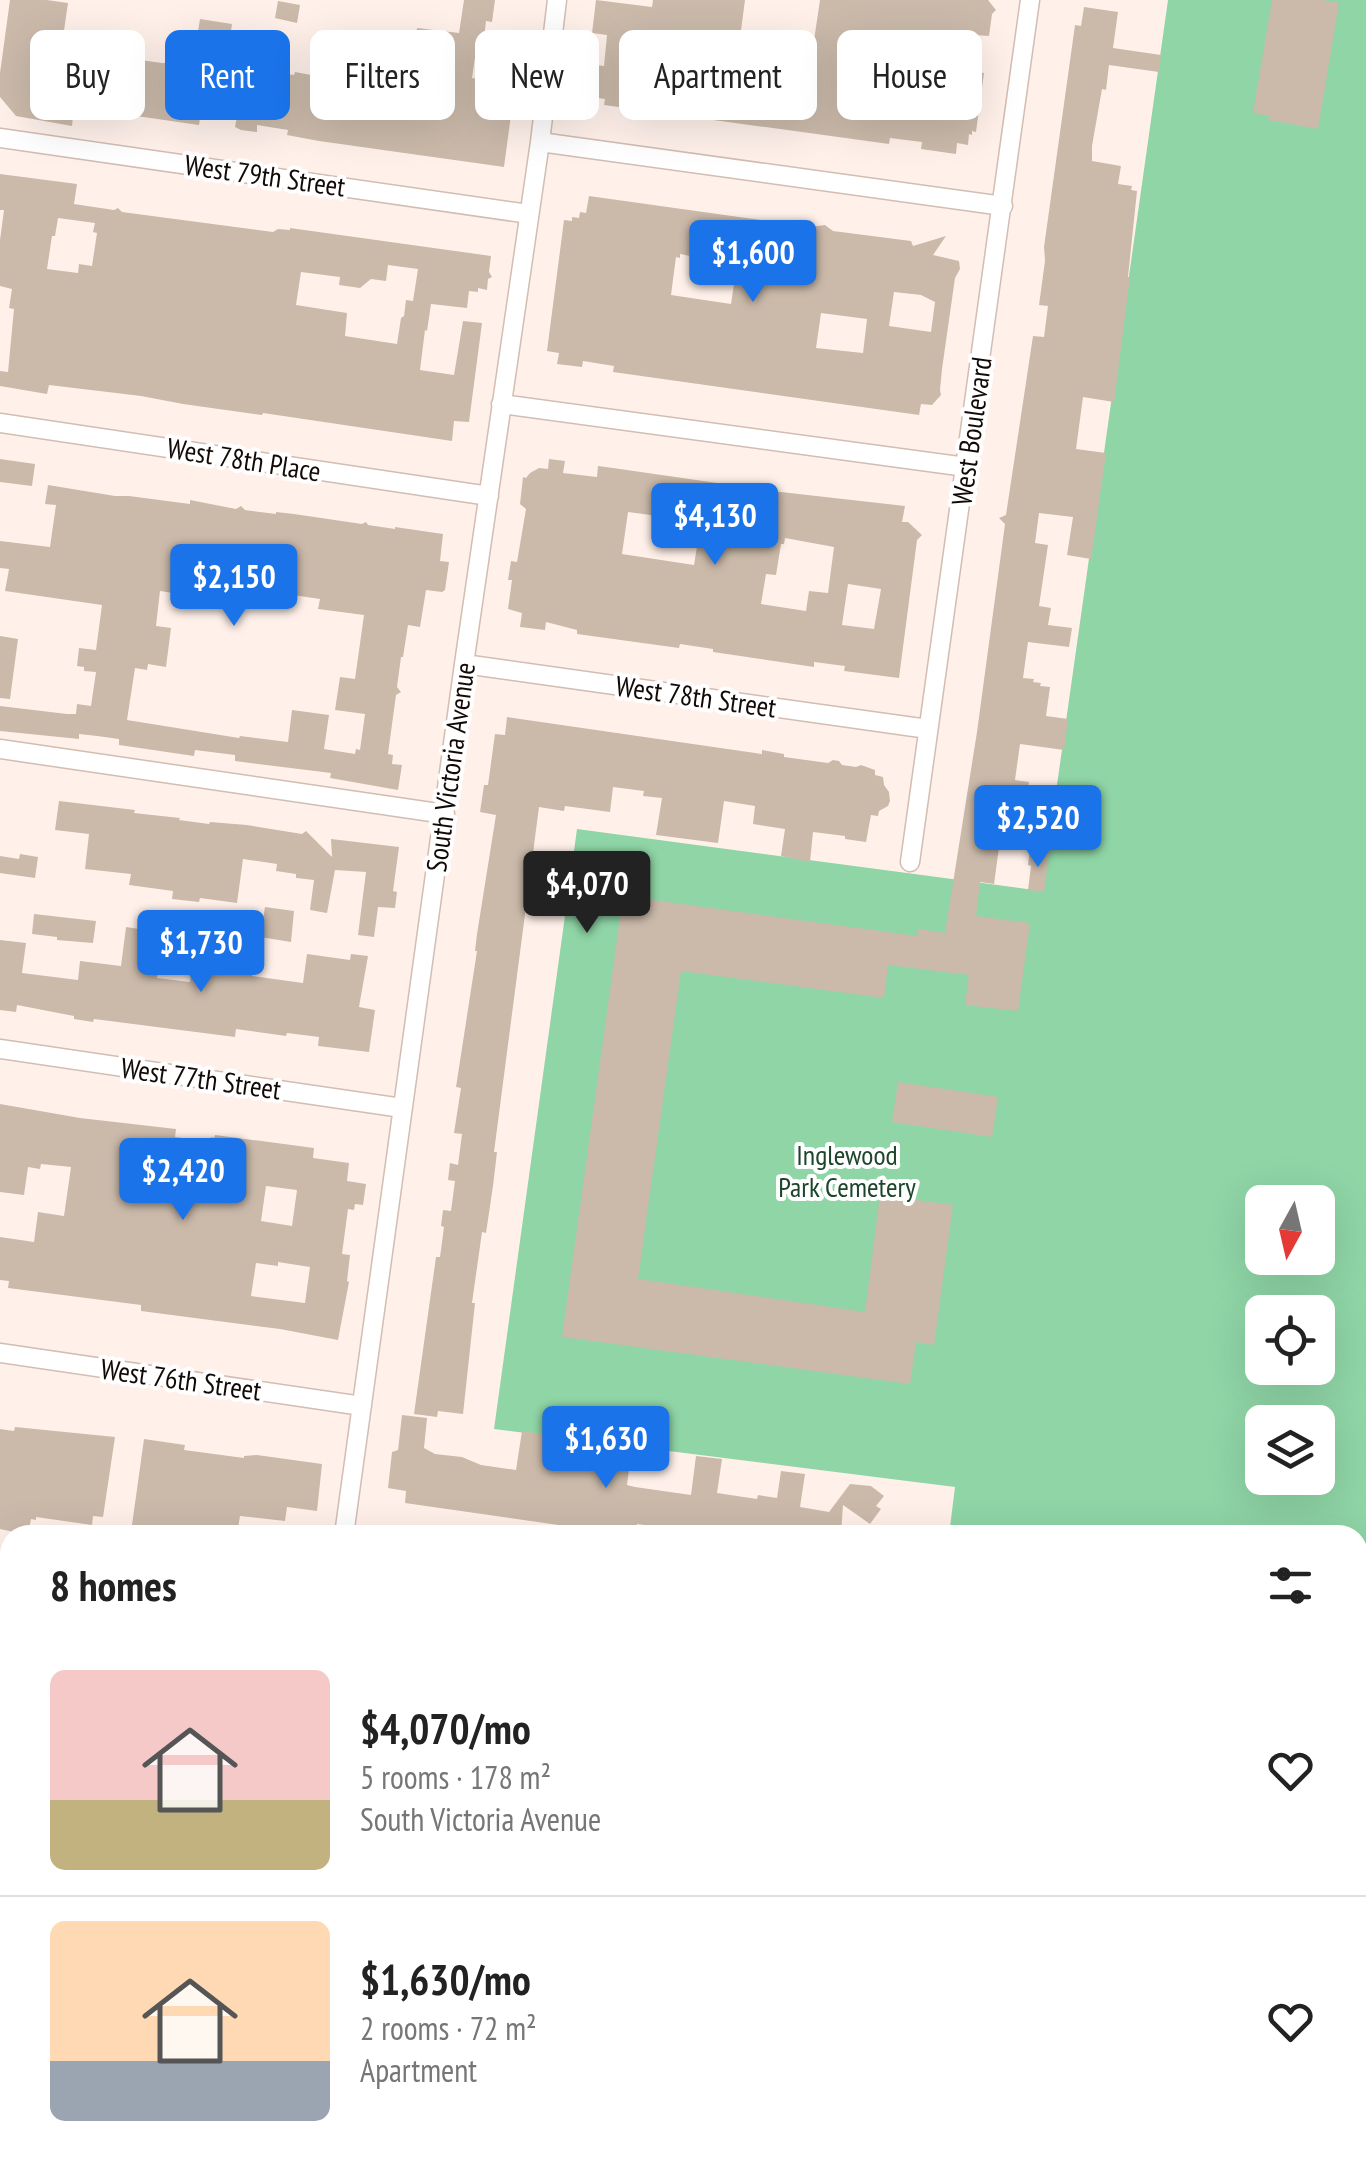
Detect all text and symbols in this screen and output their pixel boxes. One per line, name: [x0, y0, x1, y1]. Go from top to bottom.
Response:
chip: Buy: [30, 30, 145, 120]
chip: Rent: [165, 30, 290, 120]
chip: Filters: [310, 30, 455, 120]
chip: New: [475, 30, 599, 120]
chip: Apartment: [619, 30, 817, 120]
chip: House: [837, 30, 982, 120]
street label: West 79th Street: [182, 145, 348, 205]
pin: $1,600: [672, 220, 834, 305]
text: $1,600: [711, 231, 795, 273]
street label: West Boulevard: [942, 354, 1000, 508]
street label: West 78th Place: [165, 429, 323, 489]
pin: $4,130: [634, 483, 796, 568]
text: $4,130: [673, 494, 757, 536]
pin: $2,150: [153, 544, 315, 629]
text: $2,150: [192, 555, 276, 597]
street label: South Victoria Avenue: [417, 660, 483, 874]
street label: West 78th Street: [613, 666, 779, 726]
pin: $2,520: [957, 785, 1119, 870]
text: $2,520: [996, 796, 1080, 838]
pin: $4,070: [506, 851, 668, 936]
text: $4,070: [545, 862, 629, 904]
pin: $1,730: [120, 910, 282, 995]
text: $1,730: [159, 921, 243, 963]
street label: West 77th Street: [119, 1048, 284, 1108]
park label: Inglewood Park Cemetery: [778, 1136, 916, 1205]
pin: $2,420: [102, 1138, 264, 1223]
text: $2,420: [141, 1149, 225, 1191]
north arrow: [1245, 1185, 1335, 1275]
map controls: [1245, 1185, 1335, 1495]
button: locate: [1245, 1295, 1335, 1385]
street label: West 76th Street: [98, 1349, 264, 1409]
button: layers: [1245, 1405, 1335, 1495]
pin: $1,630: [525, 1406, 687, 1491]
text: $1,630: [564, 1417, 648, 1459]
text: 8 homes: [50, 1558, 177, 1613]
icon: filters: [1263, 1558, 1318, 1613]
text: $4,070/mo: [360, 1701, 531, 1756]
icon: home: [130, 1710, 250, 1830]
icon: heart: [1263, 1743, 1318, 1798]
text: 5 rooms · 178 m²: [360, 1756, 551, 1798]
text: South Victoria Avenue: [360, 1798, 601, 1840]
text: $1,630/mo: [360, 1952, 531, 2007]
icon: home: [130, 1961, 250, 2081]
icon: heart: [1263, 1994, 1318, 2049]
text: 2 rooms · 72 m²: [360, 2007, 537, 2049]
text: Apartment: [360, 2049, 477, 2091]

